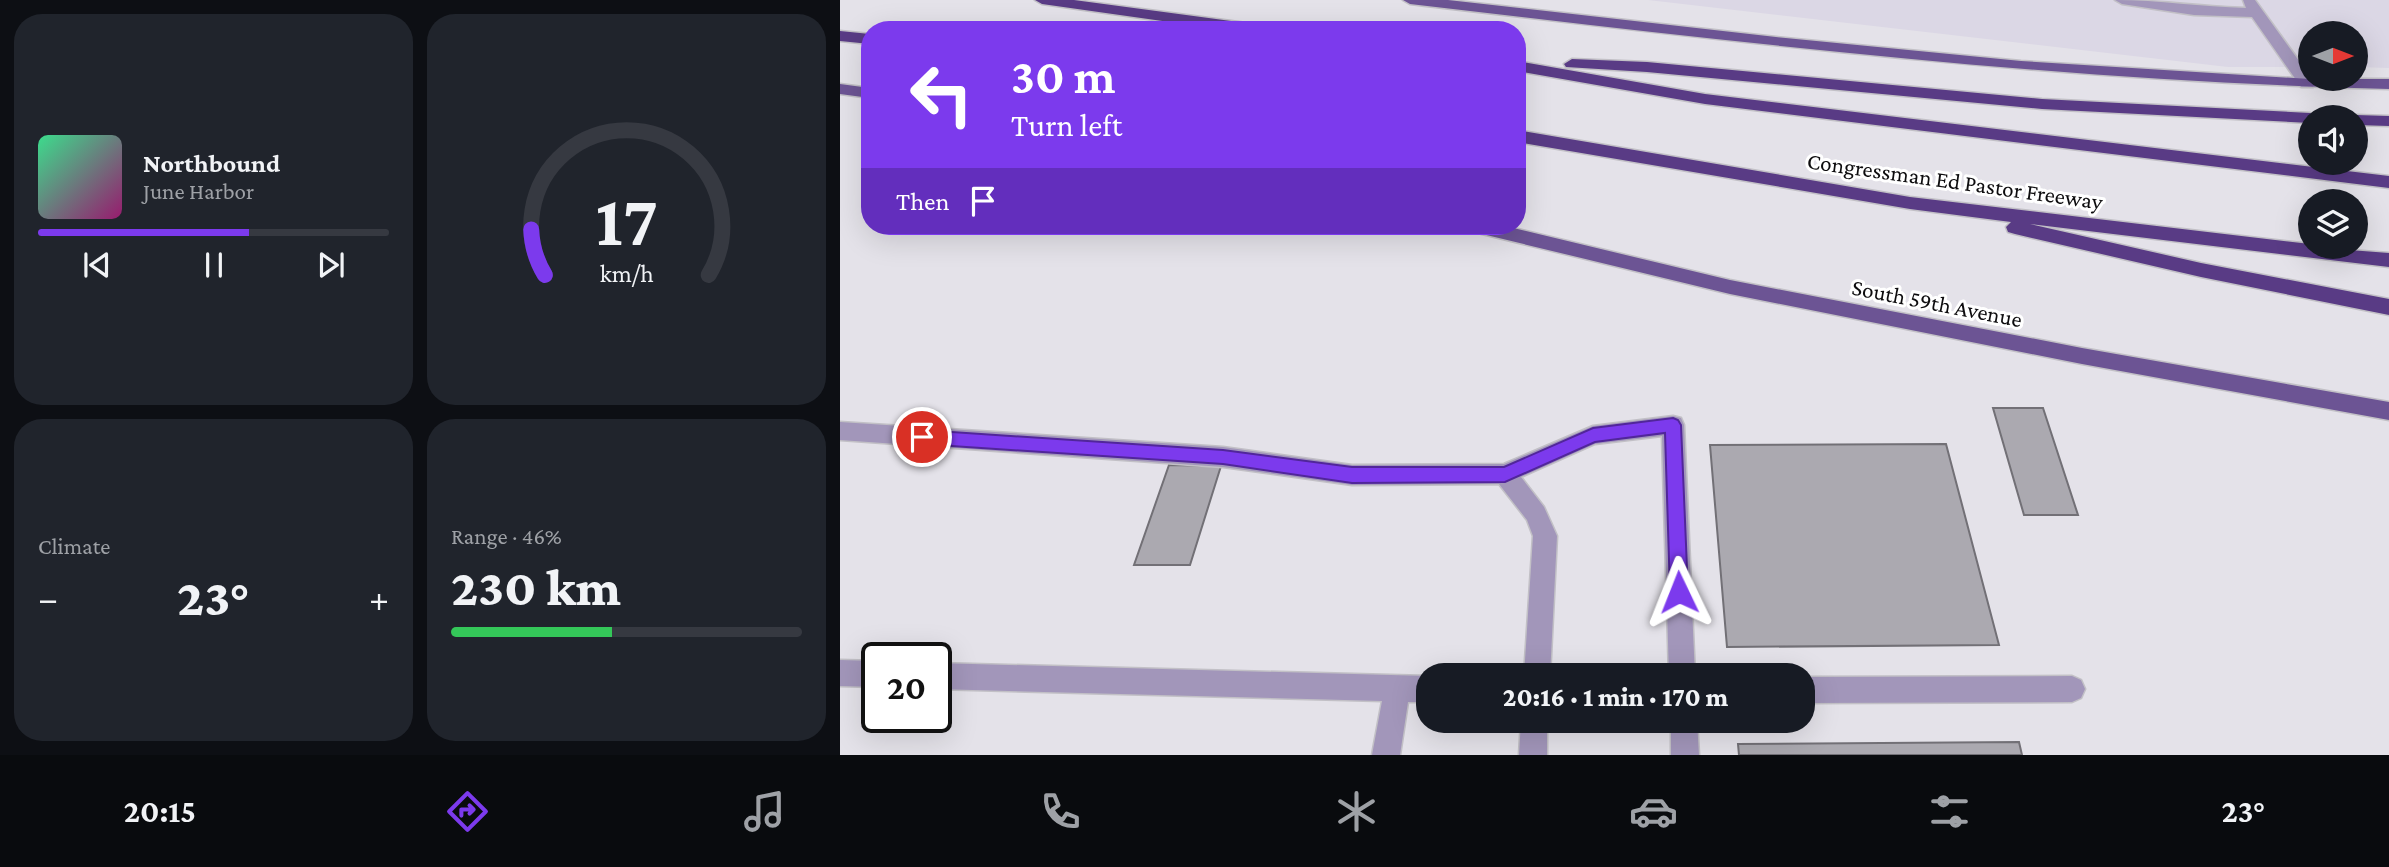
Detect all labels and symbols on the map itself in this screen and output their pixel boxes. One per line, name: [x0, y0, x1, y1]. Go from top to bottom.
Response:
north arrow: [2298, 21, 2368, 91]
street label: Congressman Ed Pastor Freeway: [1806, 147, 2105, 215]
street label: South 59th Avenue: [1850, 274, 2024, 332]
pin: [892, 407, 952, 467]
position arrow: [1642, 555, 1716, 629]
speed limit sign: 20: [861, 642, 952, 733]

